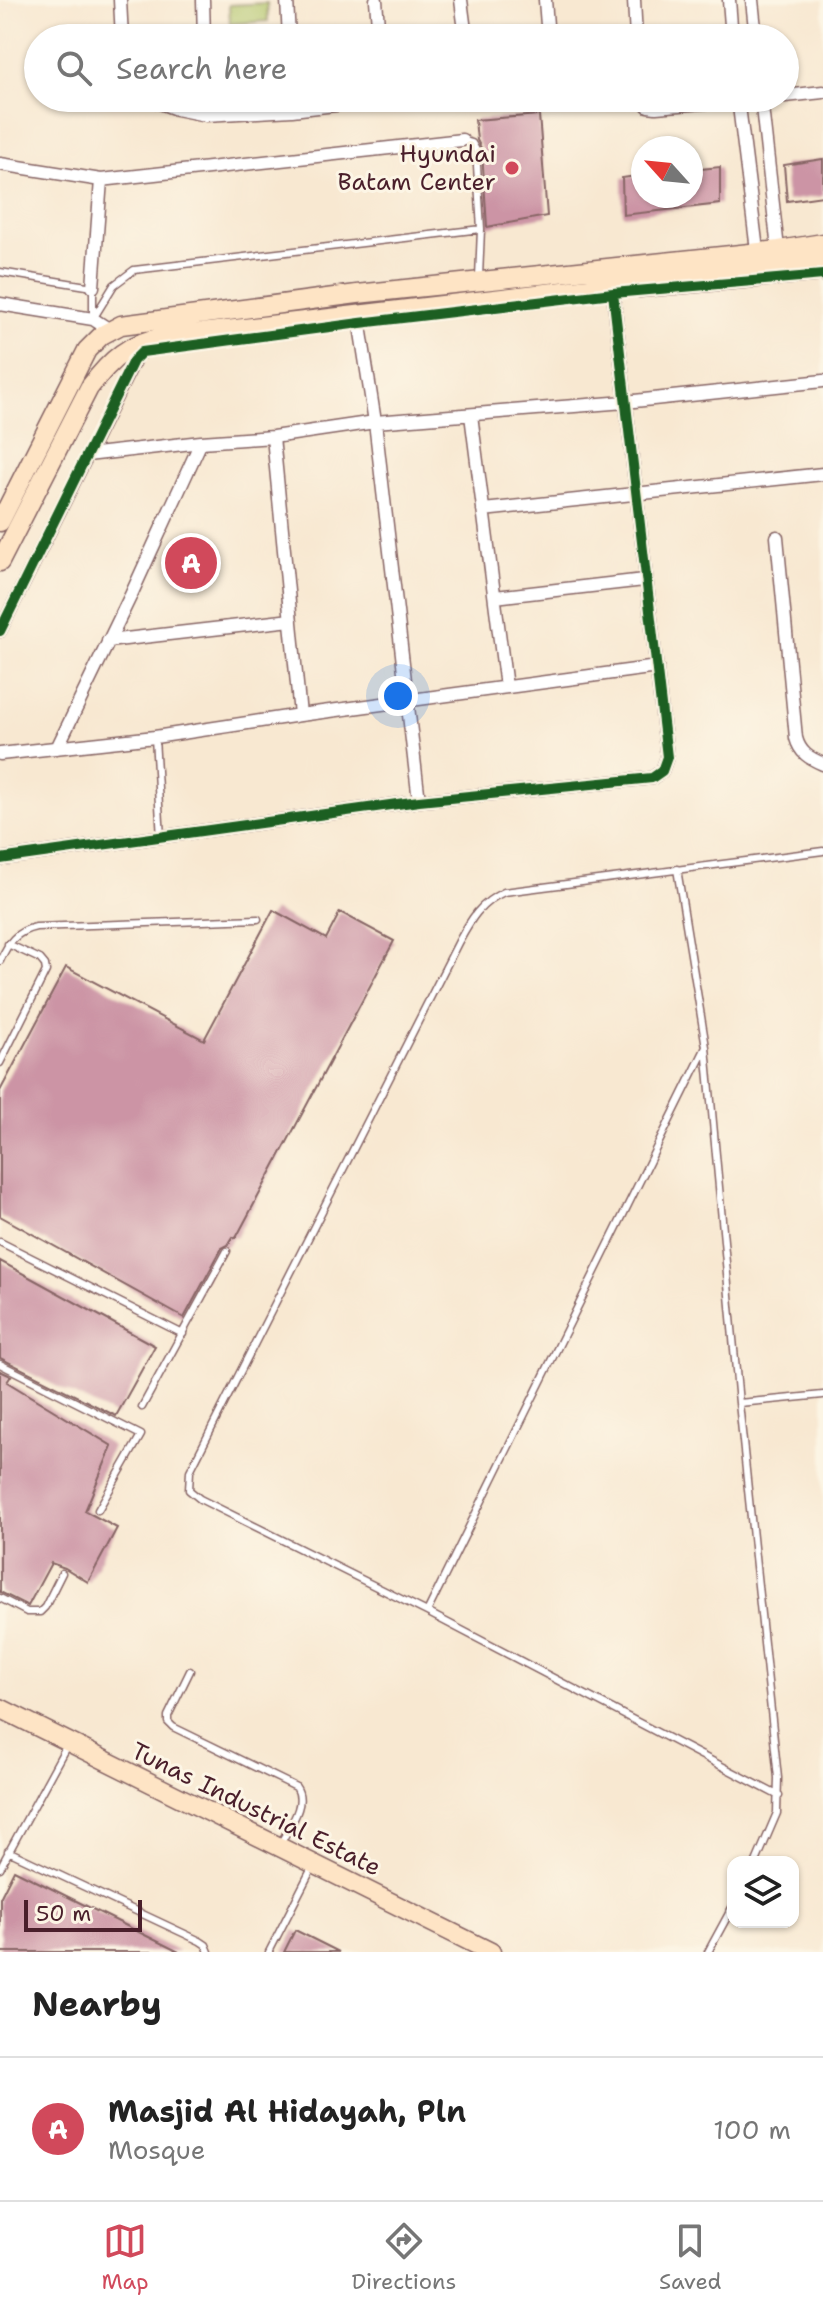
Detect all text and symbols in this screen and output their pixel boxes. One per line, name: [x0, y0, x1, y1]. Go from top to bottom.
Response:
search box: [24, 24, 799, 112]
icon: search: [52, 46, 96, 90]
text: Search here: [116, 48, 287, 89]
north arrow: [631, 136, 703, 208]
place label: Hyundai Batam Center: [338, 138, 496, 198]
marker: Hyundai Batam Center: [503, 159, 521, 177]
pin: A: [165, 533, 217, 593]
your location: [378, 676, 418, 716]
street label: Tunas Industrial Estate: [126, 1735, 386, 1883]
map controls: [727, 1856, 799, 1928]
button: layers: [727, 1856, 799, 1928]
scale bar: [24, 1896, 142, 1932]
text: 50 m: [36, 1899, 91, 1928]
text: Nearby: [32, 1981, 162, 2027]
text: Masjid Al Hidayah, Pln: [108, 2091, 466, 2132]
text: A: [48, 2112, 68, 2147]
text: 100 m: [713, 2112, 791, 2147]
text: Mosque: [108, 2132, 205, 2167]
tab: Map: [101, 2219, 149, 2296]
tab: Directions: [351, 2219, 456, 2296]
tab: Saved: [659, 2219, 722, 2296]

